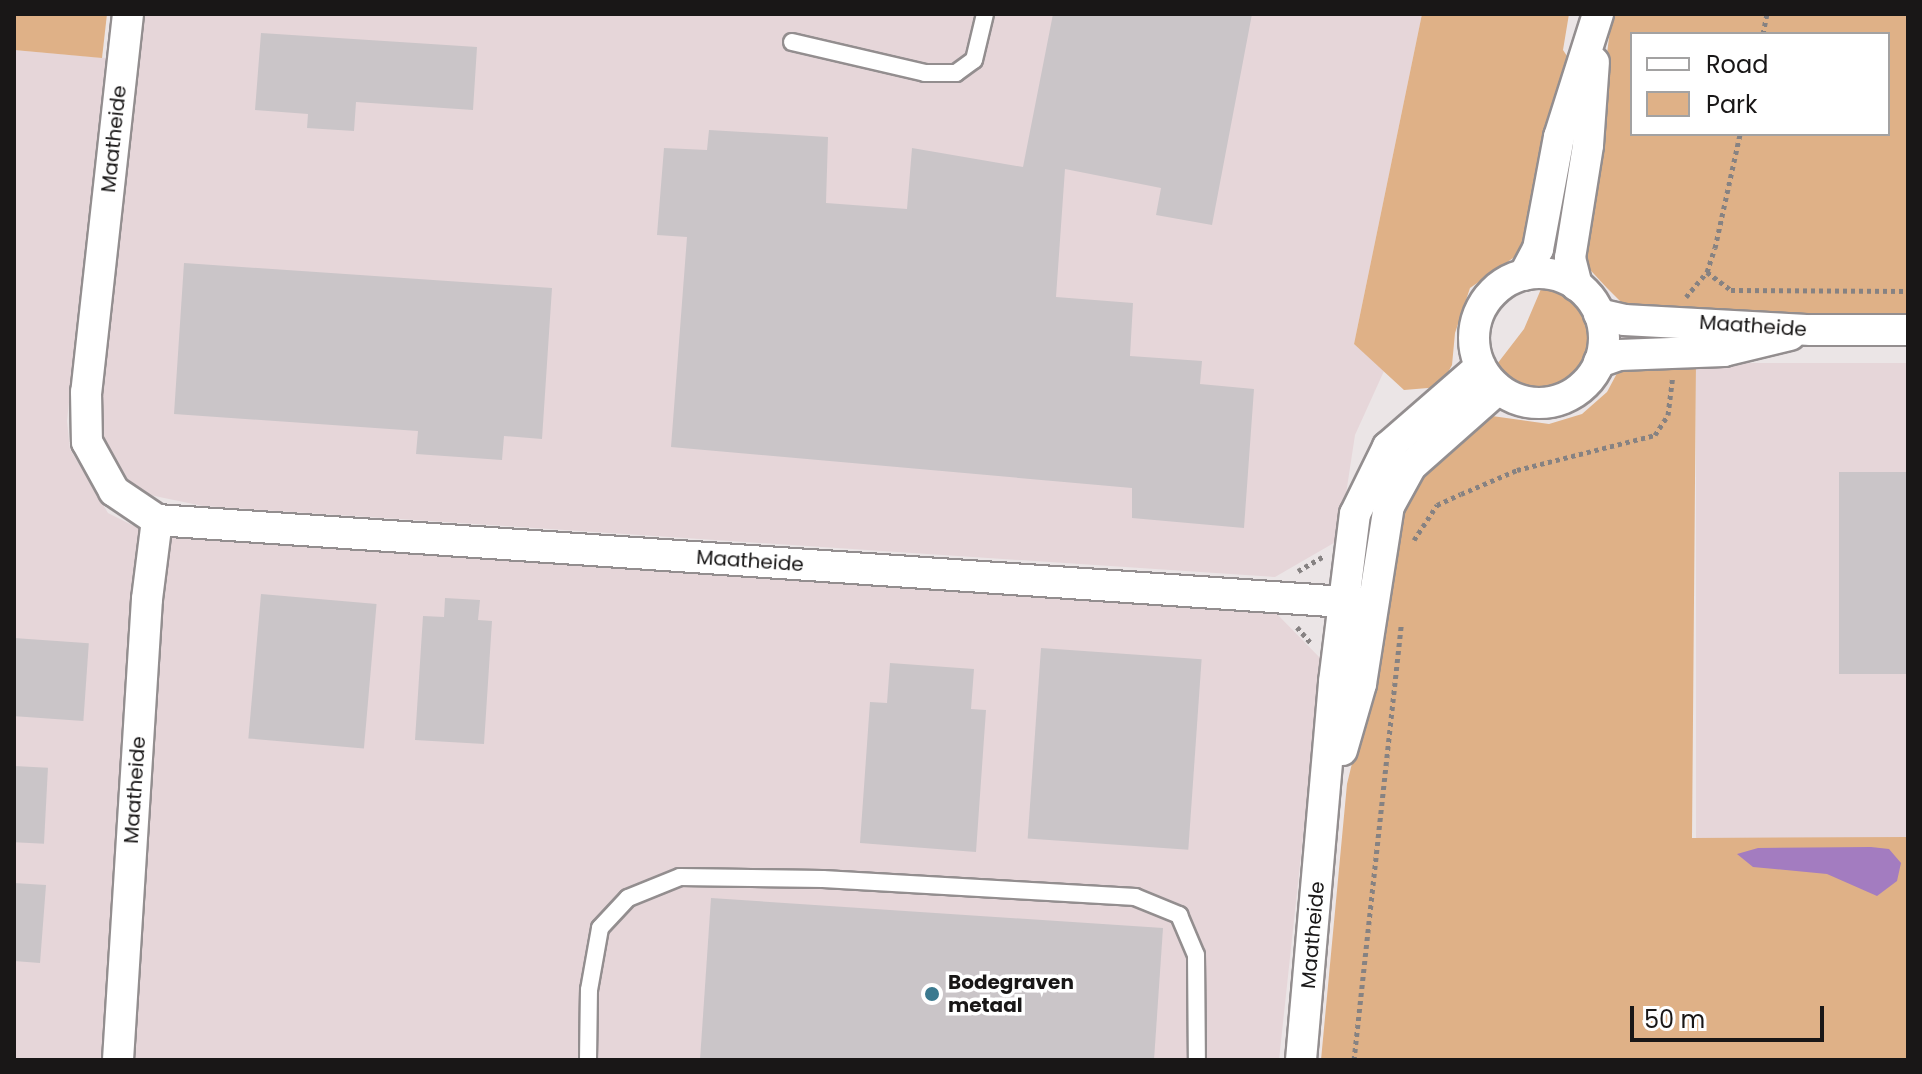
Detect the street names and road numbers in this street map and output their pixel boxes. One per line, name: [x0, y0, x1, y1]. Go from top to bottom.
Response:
street label: Maatheide: [96, 84, 132, 194]
street label: Maatheide: [1699, 310, 1807, 342]
street label: Maatheide: [696, 545, 804, 577]
street label: Maatheide: [119, 736, 151, 844]
street label: Maatheide: [1296, 880, 1330, 990]

